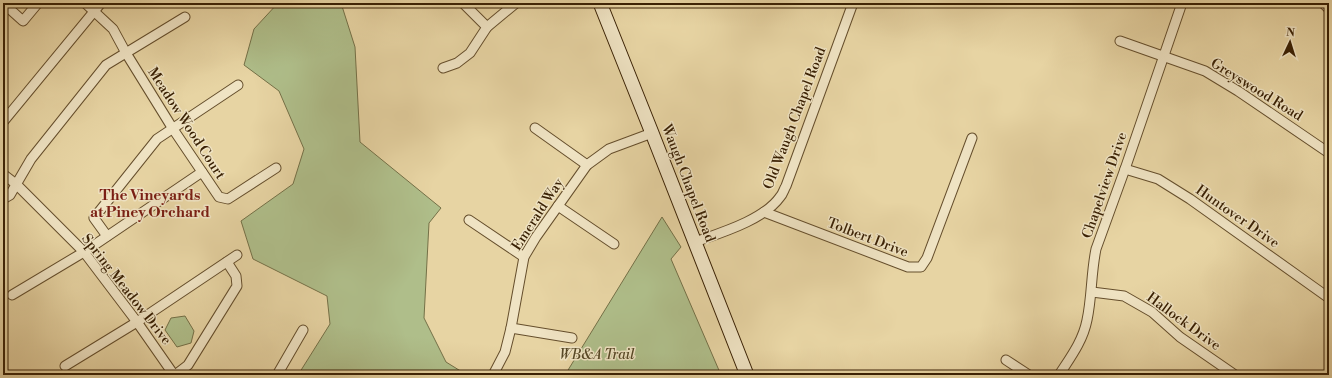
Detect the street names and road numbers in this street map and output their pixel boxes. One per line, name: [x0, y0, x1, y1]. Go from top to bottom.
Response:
street label: Old Waugh Chapel Road: [759, 45, 830, 192]
street label: Greyswood Road: [1207, 54, 1306, 125]
street label: Meadow Wood Court: [143, 64, 229, 183]
street label: Waugh Chapel Road: [657, 121, 719, 245]
street label: Chapelview Drive: [1078, 130, 1132, 241]
street label: Emerald Way: [508, 175, 568, 254]
street label: Huntover Drive: [1192, 181, 1283, 252]
street label: Tolbert Drive: [824, 214, 911, 262]
street label: Spring Meadow Drive: [77, 231, 175, 349]
street label: Hallock Drive: [1143, 289, 1224, 355]

